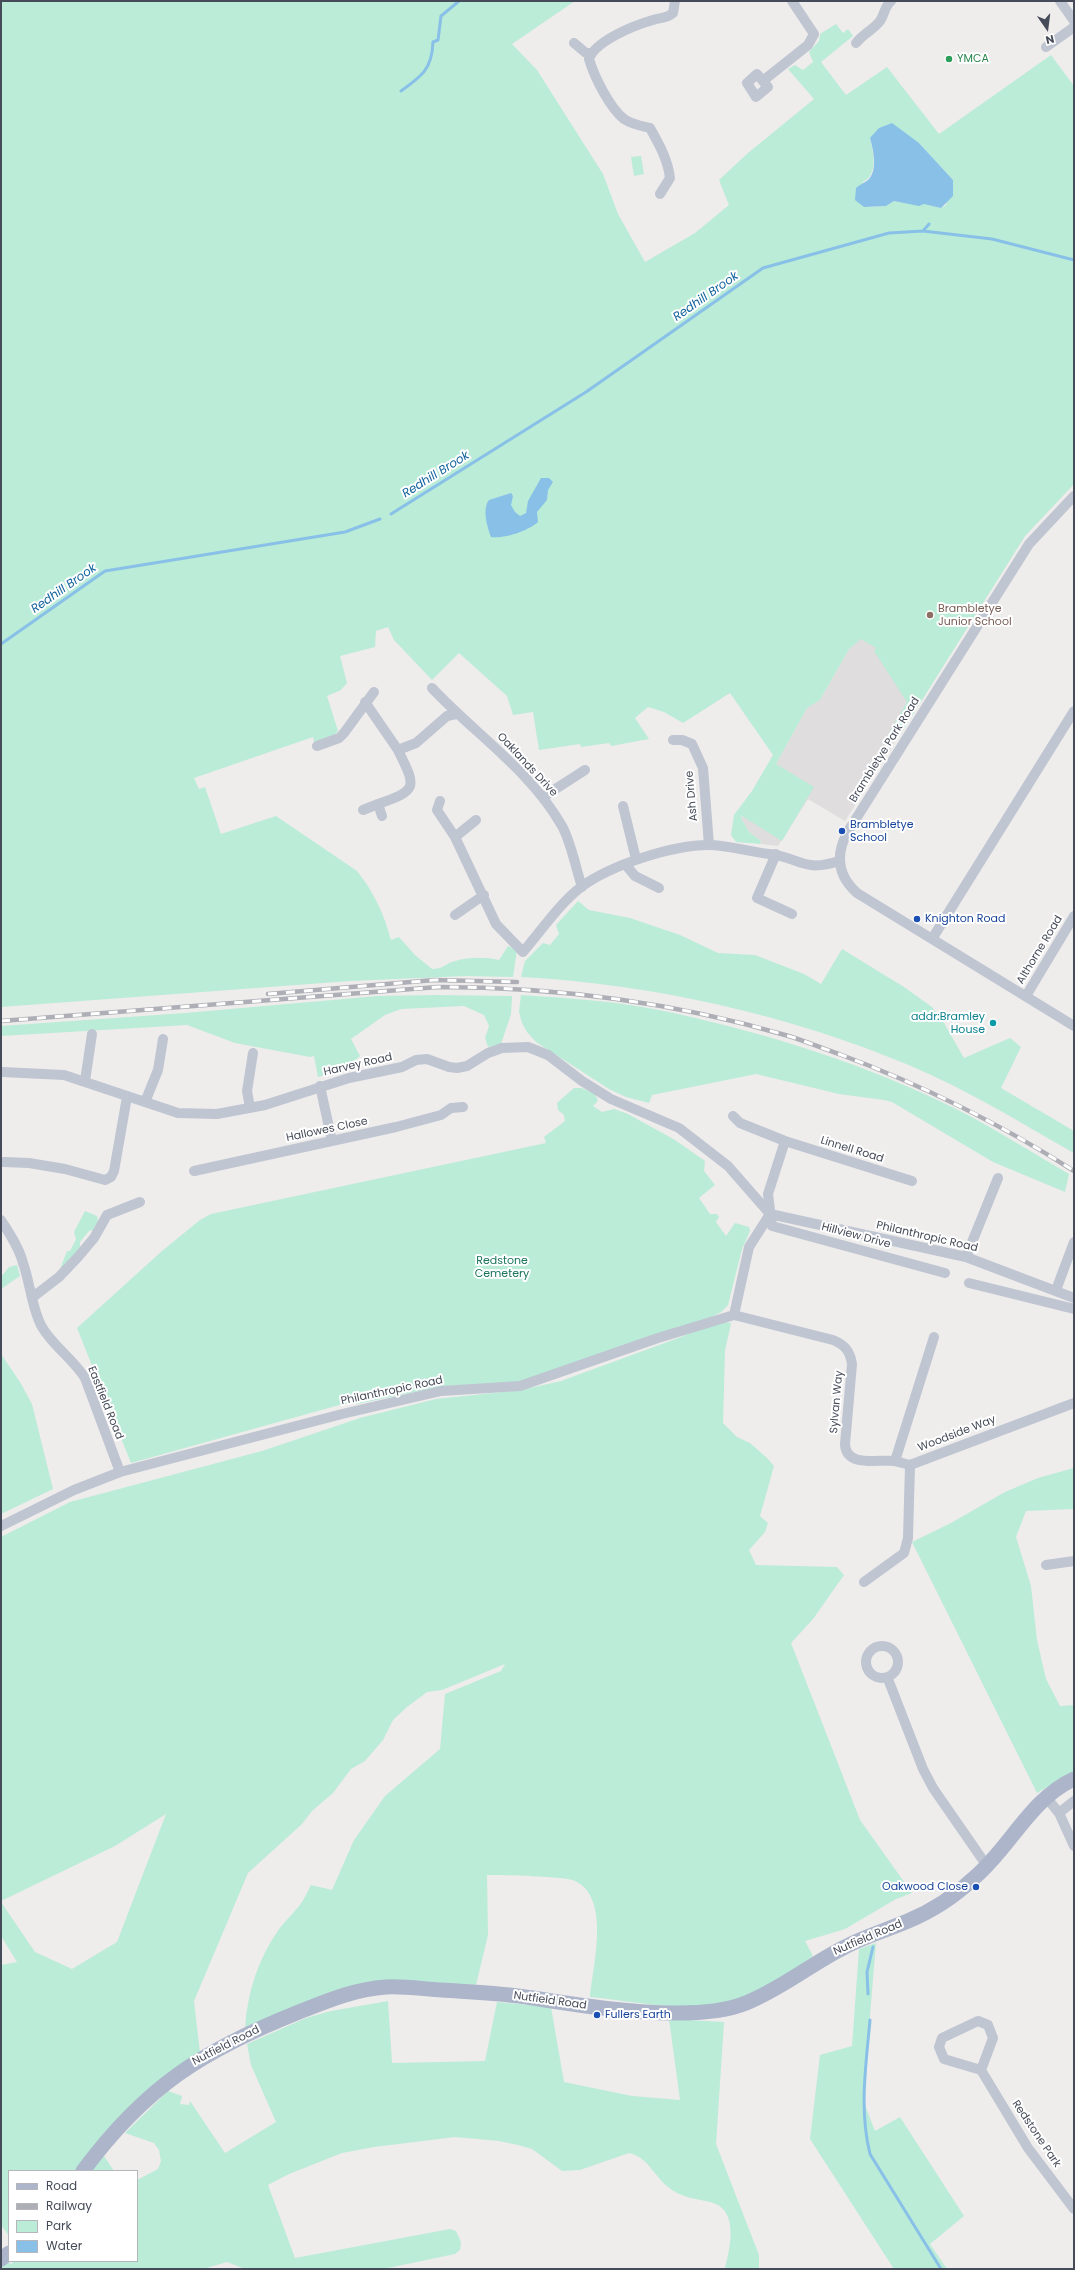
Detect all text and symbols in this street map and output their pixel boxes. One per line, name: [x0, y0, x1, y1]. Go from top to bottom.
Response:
north arrow: [1027, 8, 1067, 48]
text: N: [1044, 31, 1056, 48]
place label: YMCA: [957, 52, 989, 66]
marker: YMCA: [944, 54, 954, 64]
water label: Redhill Brook: [671, 269, 741, 325]
water label: Redhill Brook: [400, 449, 472, 501]
water label: Redhill Brook: [29, 561, 99, 617]
place label: Brambletye Junior School: [938, 602, 1012, 628]
marker: Brambletye Junior School: [925, 610, 935, 620]
street label: Brambletye Park Road: [847, 695, 923, 805]
street label: Oaklands Drive: [494, 730, 560, 800]
street label: Ash Drive: [683, 770, 701, 822]
place label: Brambletye School: [850, 818, 914, 844]
marker: Brambletye School: [837, 826, 847, 836]
place label: Knighton Road: [925, 912, 1005, 926]
street label: Althorne Road: [1014, 913, 1066, 987]
marker: Knighton Road: [912, 914, 922, 924]
place label: addr:Bramley House: [911, 1010, 985, 1036]
marker: addr:Bramley House: [988, 1018, 998, 1028]
street label: Harvey Road: [322, 1051, 394, 1079]
street label: Hallowes Close: [285, 1115, 369, 1145]
street label: Linnell Road: [819, 1134, 885, 1166]
street label: Philanthropic Road: [875, 1219, 979, 1255]
street label: Hillview Drive: [820, 1220, 892, 1252]
park label: Redstone Cemetery: [475, 1254, 529, 1280]
street label: Eastfield Road: [84, 1365, 126, 1441]
street label: Sylvan Way: [828, 1370, 846, 1434]
street label: Philanthropic Road: [340, 1374, 444, 1408]
street label: Woodside Way: [916, 1413, 998, 1455]
place label: Oakwood Close: [882, 1880, 968, 1894]
marker: Oakwood Close: [971, 1882, 981, 1892]
street label: Nutfield Road: [832, 1918, 904, 1958]
street label: Nutfield Road: [513, 1989, 587, 2013]
place label: Fullers Earth: [605, 2008, 671, 2022]
marker: Fullers Earth: [592, 2010, 602, 2020]
street label: Nutfield Road: [190, 2023, 262, 2069]
street label: Redstone Park: [1009, 2098, 1063, 2170]
legend: [8, 2170, 138, 2262]
text: Road: [46, 2177, 77, 2194]
text: Railway: [46, 2197, 92, 2214]
text: Park: [46, 2217, 72, 2234]
text: Water: [46, 2237, 82, 2254]

